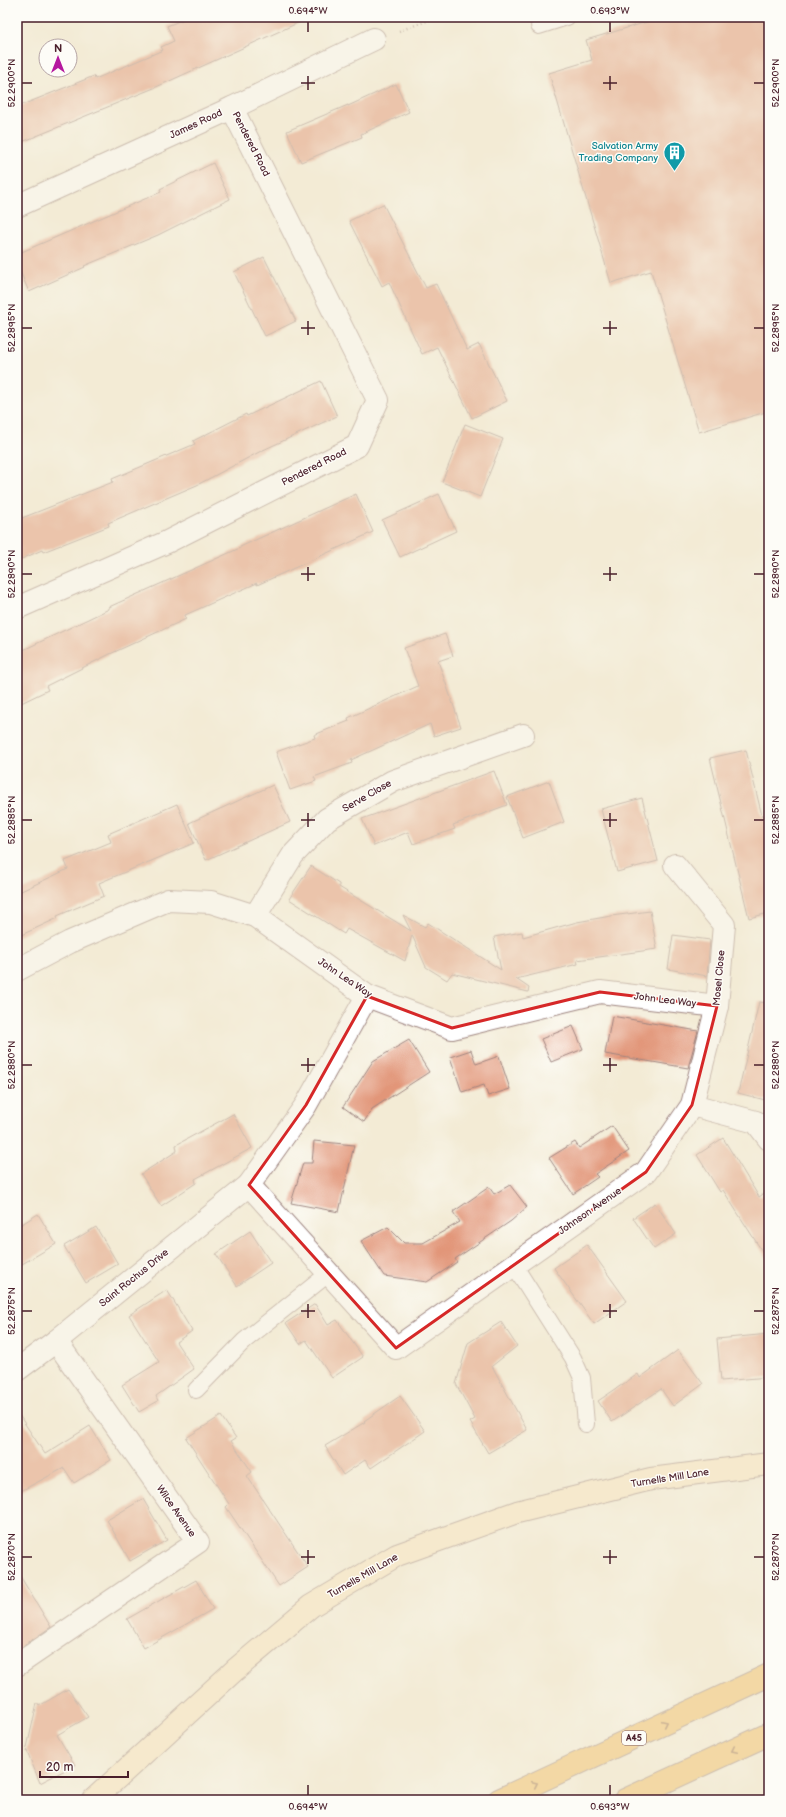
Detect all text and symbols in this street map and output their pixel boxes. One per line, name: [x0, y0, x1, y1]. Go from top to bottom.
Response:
text: 0.694°W: [288, 5, 328, 17]
text: 0.693°W: [590, 5, 630, 17]
north arrow: [38, 38, 78, 78]
text: N: [54, 42, 62, 55]
text: 52.2900°N: [6, 58, 18, 108]
text: 52.2900°N: [770, 58, 782, 108]
street label: James Road: [168, 106, 224, 141]
street label: Pendered Road: [230, 110, 273, 179]
building icon: Salvation Army Trading Company: [661, 139, 687, 172]
place label: Salvation Army Trading Company: [579, 140, 658, 164]
text: 52.2895°N: [6, 304, 18, 352]
text: 52.2895°N: [770, 304, 782, 352]
street label: Pendered Road: [280, 445, 349, 488]
text: 52.2890°N: [6, 549, 18, 599]
text: 52.2890°N: [770, 549, 782, 599]
street label: Serve Close: [340, 777, 394, 815]
text: 52.2885°N: [6, 796, 18, 844]
text: 52.2885°N: [770, 796, 782, 844]
street label: Mosel Close: [711, 950, 727, 1006]
street label: John Lea Way: [316, 956, 375, 1001]
street label: John Lea Way: [633, 990, 697, 1010]
text: 52.2880°N: [6, 1040, 18, 1090]
text: 52.2880°N: [770, 1040, 782, 1090]
street label: Johnson Avenue: [556, 1185, 624, 1237]
street label: Saint Rochus Drive: [97, 1246, 171, 1310]
text: 52.2875°N: [6, 1287, 18, 1335]
text: 52.2875°N: [770, 1287, 782, 1335]
street label: Turnells Mill Lane: [630, 1466, 710, 1490]
street label: Wilce Avenue: [154, 1483, 198, 1539]
text: 52.2870°N: [6, 1533, 18, 1581]
text: 52.2870°N: [770, 1533, 782, 1581]
street label: Turnells Mill Lane: [326, 1551, 400, 1601]
one-way arrow: [661, 1720, 669, 1728]
road number: A45: [622, 1731, 646, 1745]
one-way arrow: [730, 1745, 738, 1753]
scale bar: [40, 1753, 128, 1779]
text: 20 m: [46, 1760, 73, 1775]
one-way arrow: [530, 1781, 538, 1789]
text: 0.694°W: [288, 1801, 328, 1813]
text: 0.693°W: [590, 1801, 630, 1813]

